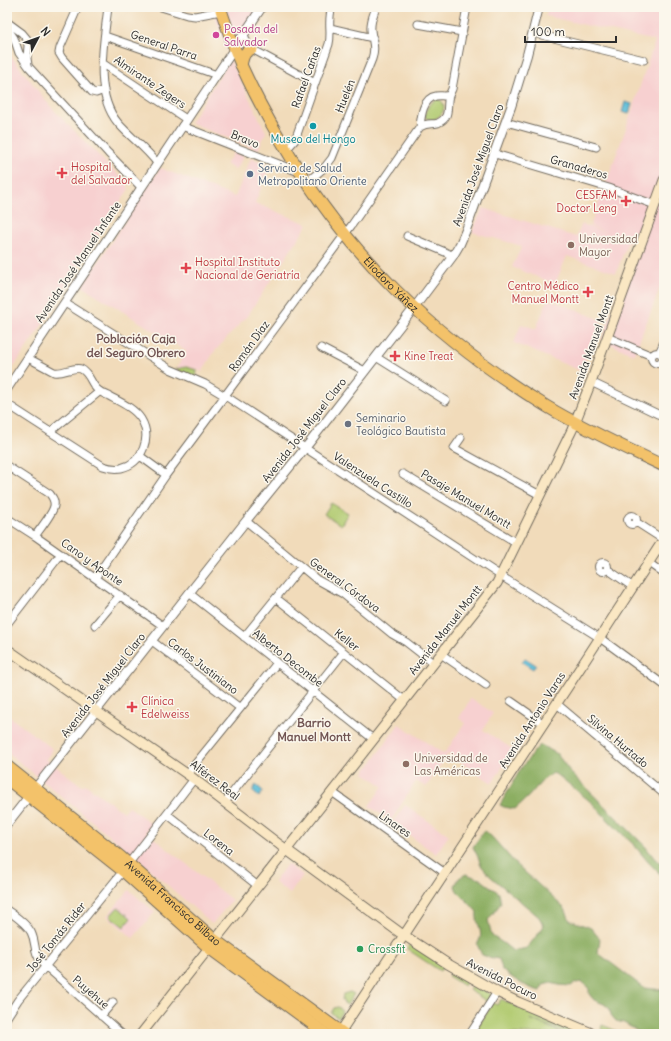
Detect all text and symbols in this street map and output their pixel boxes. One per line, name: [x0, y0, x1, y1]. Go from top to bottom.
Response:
north arrow: [18, 18, 58, 58]
scale bar: [525, 18, 616, 44]
place label: Posada del Salvador: [224, 22, 278, 49]
text: N: [38, 24, 53, 39]
text: 100 m: [531, 24, 565, 39]
street label: General Parra: [129, 27, 199, 63]
marker: Posada del Salvador: [211, 30, 221, 40]
street label: Rafael Cañas: [288, 44, 324, 110]
street label: Almirante Zegers: [111, 53, 189, 111]
street label: Huelén: [332, 77, 358, 115]
street label: Avenida José Miguel Claro: [449, 102, 507, 228]
marker: Museo del Hongo: [308, 121, 318, 131]
street label: Bravo: [229, 127, 261, 151]
place label: Museo del Hongo: [270, 132, 356, 146]
street label: Granaderos: [549, 152, 609, 182]
place label: Hospital del Salvador: [71, 160, 132, 187]
place label: Servicio de Salud Metropolitano Oriente: [258, 161, 367, 188]
marker: Hospital del Salvador: [56, 167, 68, 179]
marker: Servicio de Salud Metropolitano Oriente: [245, 169, 255, 179]
place label: CESFAM Doctor Leng: [556, 188, 617, 215]
marker: CESFAM Doctor Leng: [620, 195, 632, 207]
street label: Avenida José Manuel Infante: [32, 199, 124, 325]
place label: Universidad Mayor: [579, 232, 638, 259]
marker: Universidad Mayor: [566, 240, 576, 250]
street label: Eliodoro Yáñez: [361, 254, 422, 315]
place label: Hospital Instituto Nacional de Geriatría: [195, 255, 300, 282]
marker: Hospital Instituto Nacional de Geriatría: [180, 262, 192, 274]
place label: Centro Médico Manuel Montt: [508, 279, 579, 306]
marker: Centro Médico Manuel Montt: [582, 286, 594, 298]
street label: Avenida Manuel Montt: [566, 293, 616, 401]
street label: Román Díaz: [226, 318, 272, 374]
district label: Población Caja del Seguro Obrero: [87, 331, 186, 361]
place label: Kine Treat: [404, 349, 454, 363]
marker: Kine Treat: [389, 350, 401, 362]
street label: Avenida José Miguel Claro: [259, 375, 349, 485]
place label: Seminario Teológico Bautista: [356, 411, 446, 438]
marker: Seminario Teológico Bautista: [343, 419, 353, 429]
street label: Valenzuela Castillo: [331, 449, 415, 511]
street label: Pasaje Manuel Montt: [418, 467, 514, 532]
street label: Cano y Aponte: [58, 535, 126, 589]
street label: General Córdova: [307, 555, 383, 615]
street label: Avenida Manuel Montt: [406, 582, 485, 678]
street label: Alberto Decombe: [250, 626, 326, 690]
street label: Keller: [332, 626, 363, 654]
street label: Avenida José Miguel Claro: [58, 630, 148, 740]
street label: Carlos Justiniano: [165, 635, 241, 697]
street label: Avenida Antonio Varas: [496, 669, 568, 771]
place label: Clínica Edelweiss: [141, 694, 189, 721]
marker: Clínica Edelweiss: [126, 701, 138, 713]
street label: Silvina Hurtado: [585, 711, 651, 771]
district label: Barrio Manuel Montt: [277, 715, 352, 744]
place label: Universidad de Las Américas: [414, 751, 488, 778]
street label: Alférez Real: [188, 757, 242, 803]
marker: Universidad de Las Américas: [401, 759, 411, 769]
street label: Linares: [376, 808, 414, 840]
street label: Lorena: [201, 826, 237, 858]
street label: Avenida Francisco Bilbao: [122, 857, 223, 949]
street label: José Tomás Rider: [23, 899, 89, 975]
place label: Crossfit: [368, 942, 406, 956]
marker: Crossfit: [355, 944, 365, 954]
street label: Avenida Pocuro: [464, 955, 540, 1003]
street label: Puyehue: [70, 972, 112, 1012]

